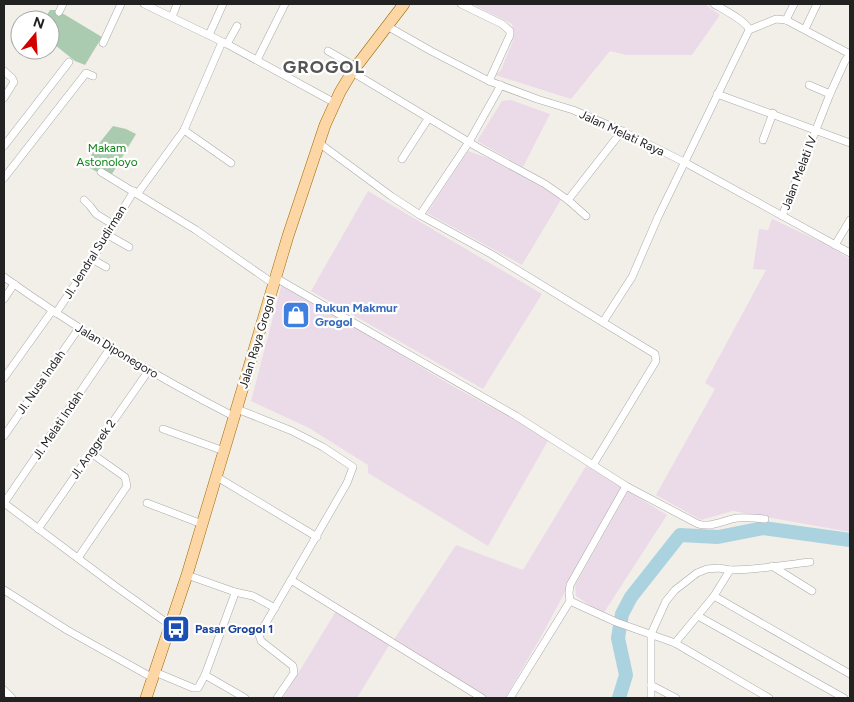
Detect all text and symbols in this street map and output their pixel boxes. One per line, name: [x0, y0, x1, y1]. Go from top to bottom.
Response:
north arrow: [10, 10, 60, 60]
text: N: [31, 13, 47, 33]
district label: GROGOL: [283, 56, 365, 78]
street label: Jalan Melati Raya: [577, 107, 667, 159]
street label: Jalan Melati IV: [778, 133, 820, 212]
park label: Makam Astonoloyo: [76, 141, 138, 169]
street label: Jl. Jendral Sudirman: [61, 202, 130, 301]
street label: Jalan Raya Grogol: [236, 294, 278, 390]
shop icon: Rukun Makmur Grogol: [281, 300, 311, 330]
place label: Rukun Makmur Grogol: [315, 301, 398, 329]
street label: Jalan Diponegoro: [73, 321, 161, 381]
street label: Jl. Nusa Indah: [14, 347, 68, 417]
street label: Jl. Melati Indah: [30, 388, 86, 462]
street label: Jl. Anggrek 2: [67, 417, 119, 481]
bus stop icon: Pasar Grogol 1: [161, 614, 191, 644]
place label: Pasar Grogol 1: [195, 622, 273, 636]

